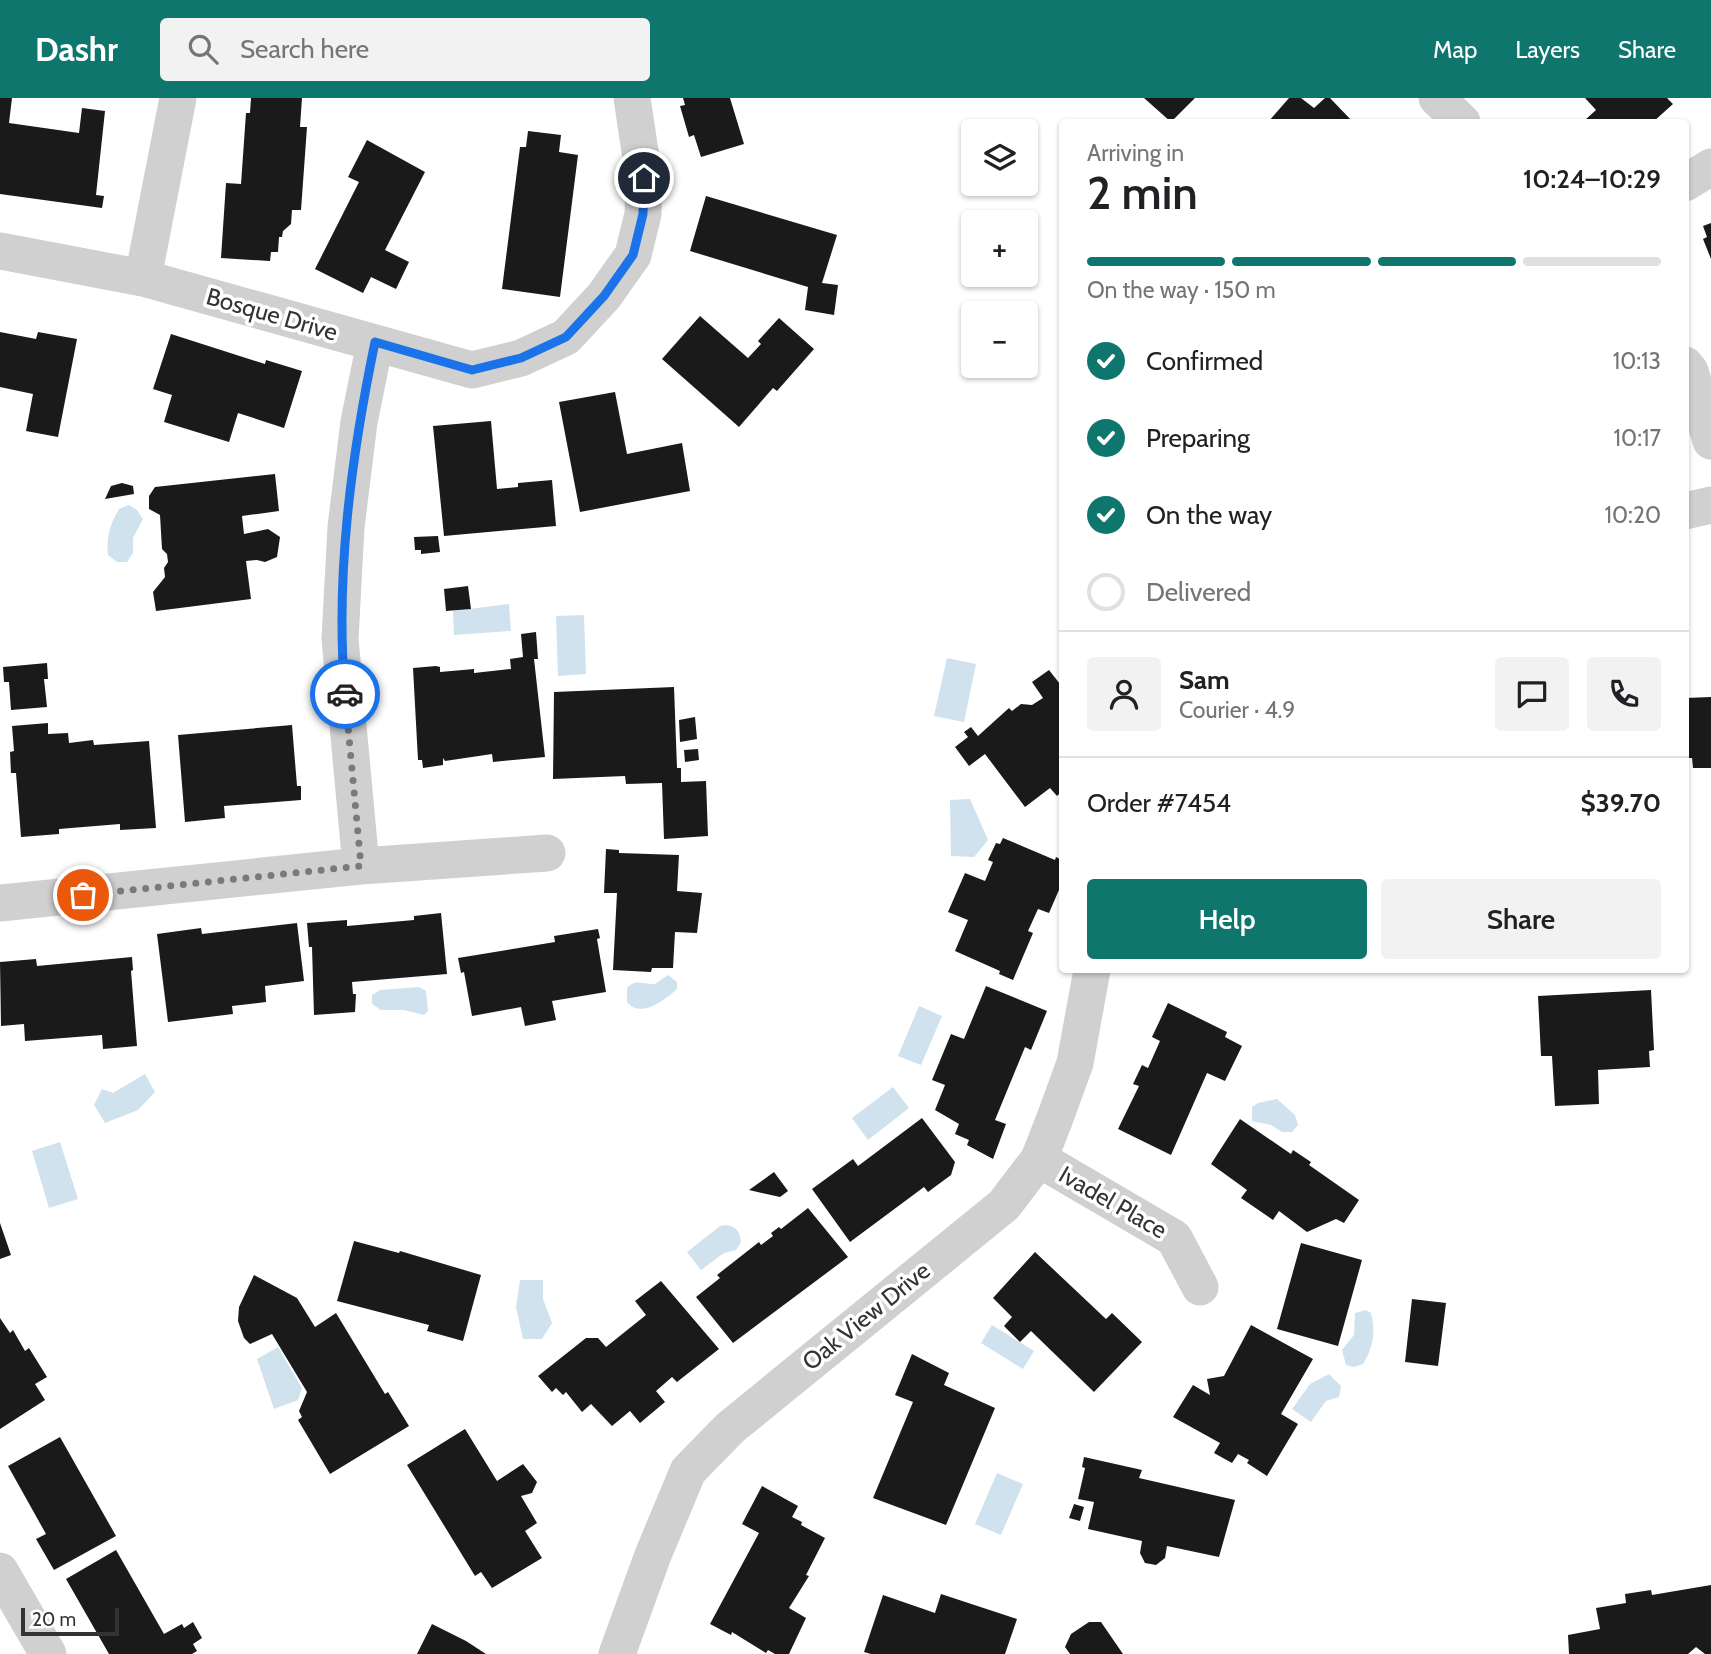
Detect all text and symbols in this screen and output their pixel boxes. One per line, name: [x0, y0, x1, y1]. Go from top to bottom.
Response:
search box: [160, 18, 650, 81]
text: Dashr: [35, 29, 118, 69]
icon: search: [184, 30, 222, 68]
text: Search here: [240, 33, 369, 65]
text: Map: [1433, 35, 1477, 64]
text: Layers: [1515, 35, 1580, 64]
text: Share: [1618, 35, 1676, 64]
map controls: [961, 119, 1038, 378]
button: layers: [961, 119, 1038, 196]
text: Arriving in: [1087, 139, 1184, 167]
pin: [614, 148, 674, 208]
icon: home: [625, 159, 663, 197]
text: 10:24–10:29: [1523, 163, 1661, 195]
text: 2 min: [1087, 165, 1198, 221]
button: +: [961, 210, 1038, 287]
text: On the way · 150 m: [1087, 276, 1276, 304]
street label: Bosque Drive: [203, 281, 341, 347]
button: −: [961, 301, 1038, 378]
icon: check: [1087, 342, 1125, 380]
text: Confirmed: [1146, 345, 1263, 377]
text: 10:13: [1613, 347, 1661, 375]
icon: check: [1087, 419, 1125, 457]
text: Preparing: [1146, 422, 1250, 454]
text: 10:17: [1614, 424, 1661, 452]
icon: check: [1087, 496, 1125, 534]
text: On the way: [1146, 499, 1272, 531]
text: 10:20: [1605, 501, 1661, 529]
text: Delivered: [1146, 576, 1251, 608]
button: person: [1087, 657, 1161, 731]
button: chat: [1495, 657, 1569, 731]
button: phone: [1587, 657, 1661, 731]
courier: [310, 659, 380, 729]
text: Sam: [1179, 664, 1230, 696]
icon: car: [326, 675, 364, 713]
text: Courier · 4.9: [1179, 696, 1295, 724]
text: Order #7454: [1087, 787, 1231, 819]
text: $39.70: [1581, 787, 1661, 819]
pin: [53, 865, 113, 925]
icon: bag: [64, 876, 102, 914]
button: Help: [1087, 879, 1367, 959]
button: Share: [1381, 879, 1661, 959]
street label: Ivadel Place: [1054, 1160, 1172, 1244]
street label: Oak View Drive: [796, 1256, 936, 1376]
scale bar: [21, 1605, 119, 1637]
text: 20 m: [32, 1608, 76, 1631]

